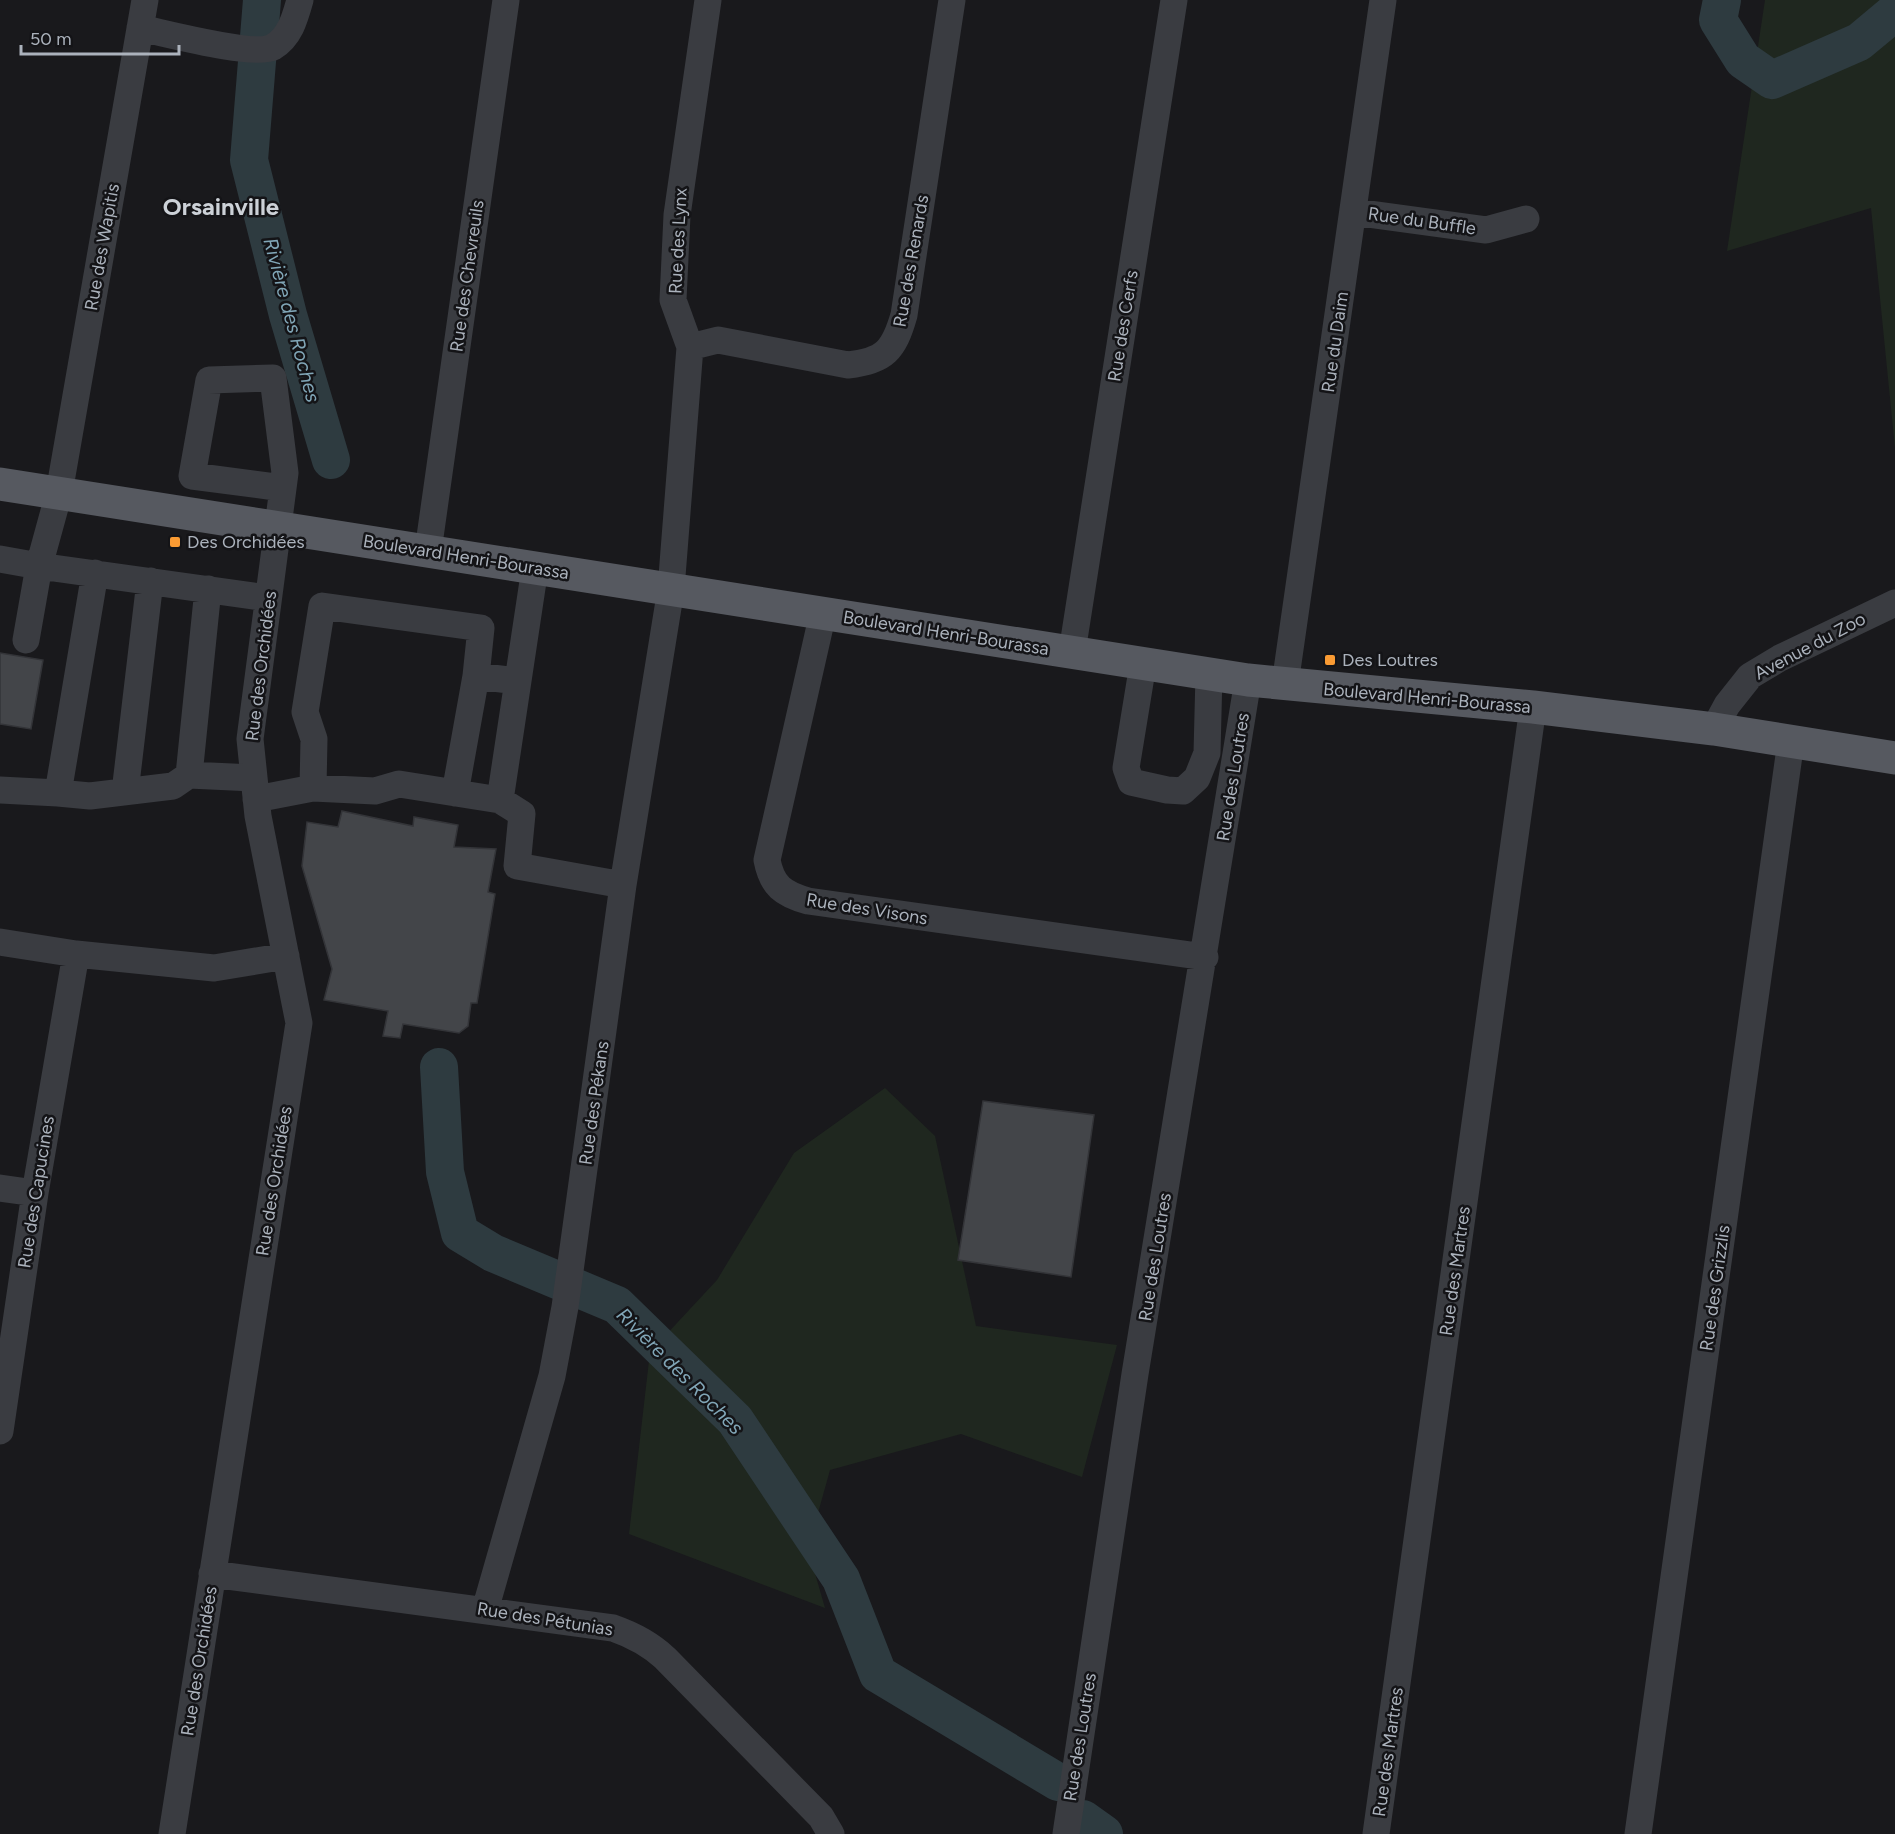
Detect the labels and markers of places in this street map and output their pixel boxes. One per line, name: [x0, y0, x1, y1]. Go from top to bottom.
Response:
place label: Des Orchidées: [187, 531, 305, 553]
marker: Des Orchidées: [168, 535, 182, 549]
place label: Des Loutres: [1342, 649, 1438, 671]
marker: Des Loutres: [1323, 653, 1337, 667]

